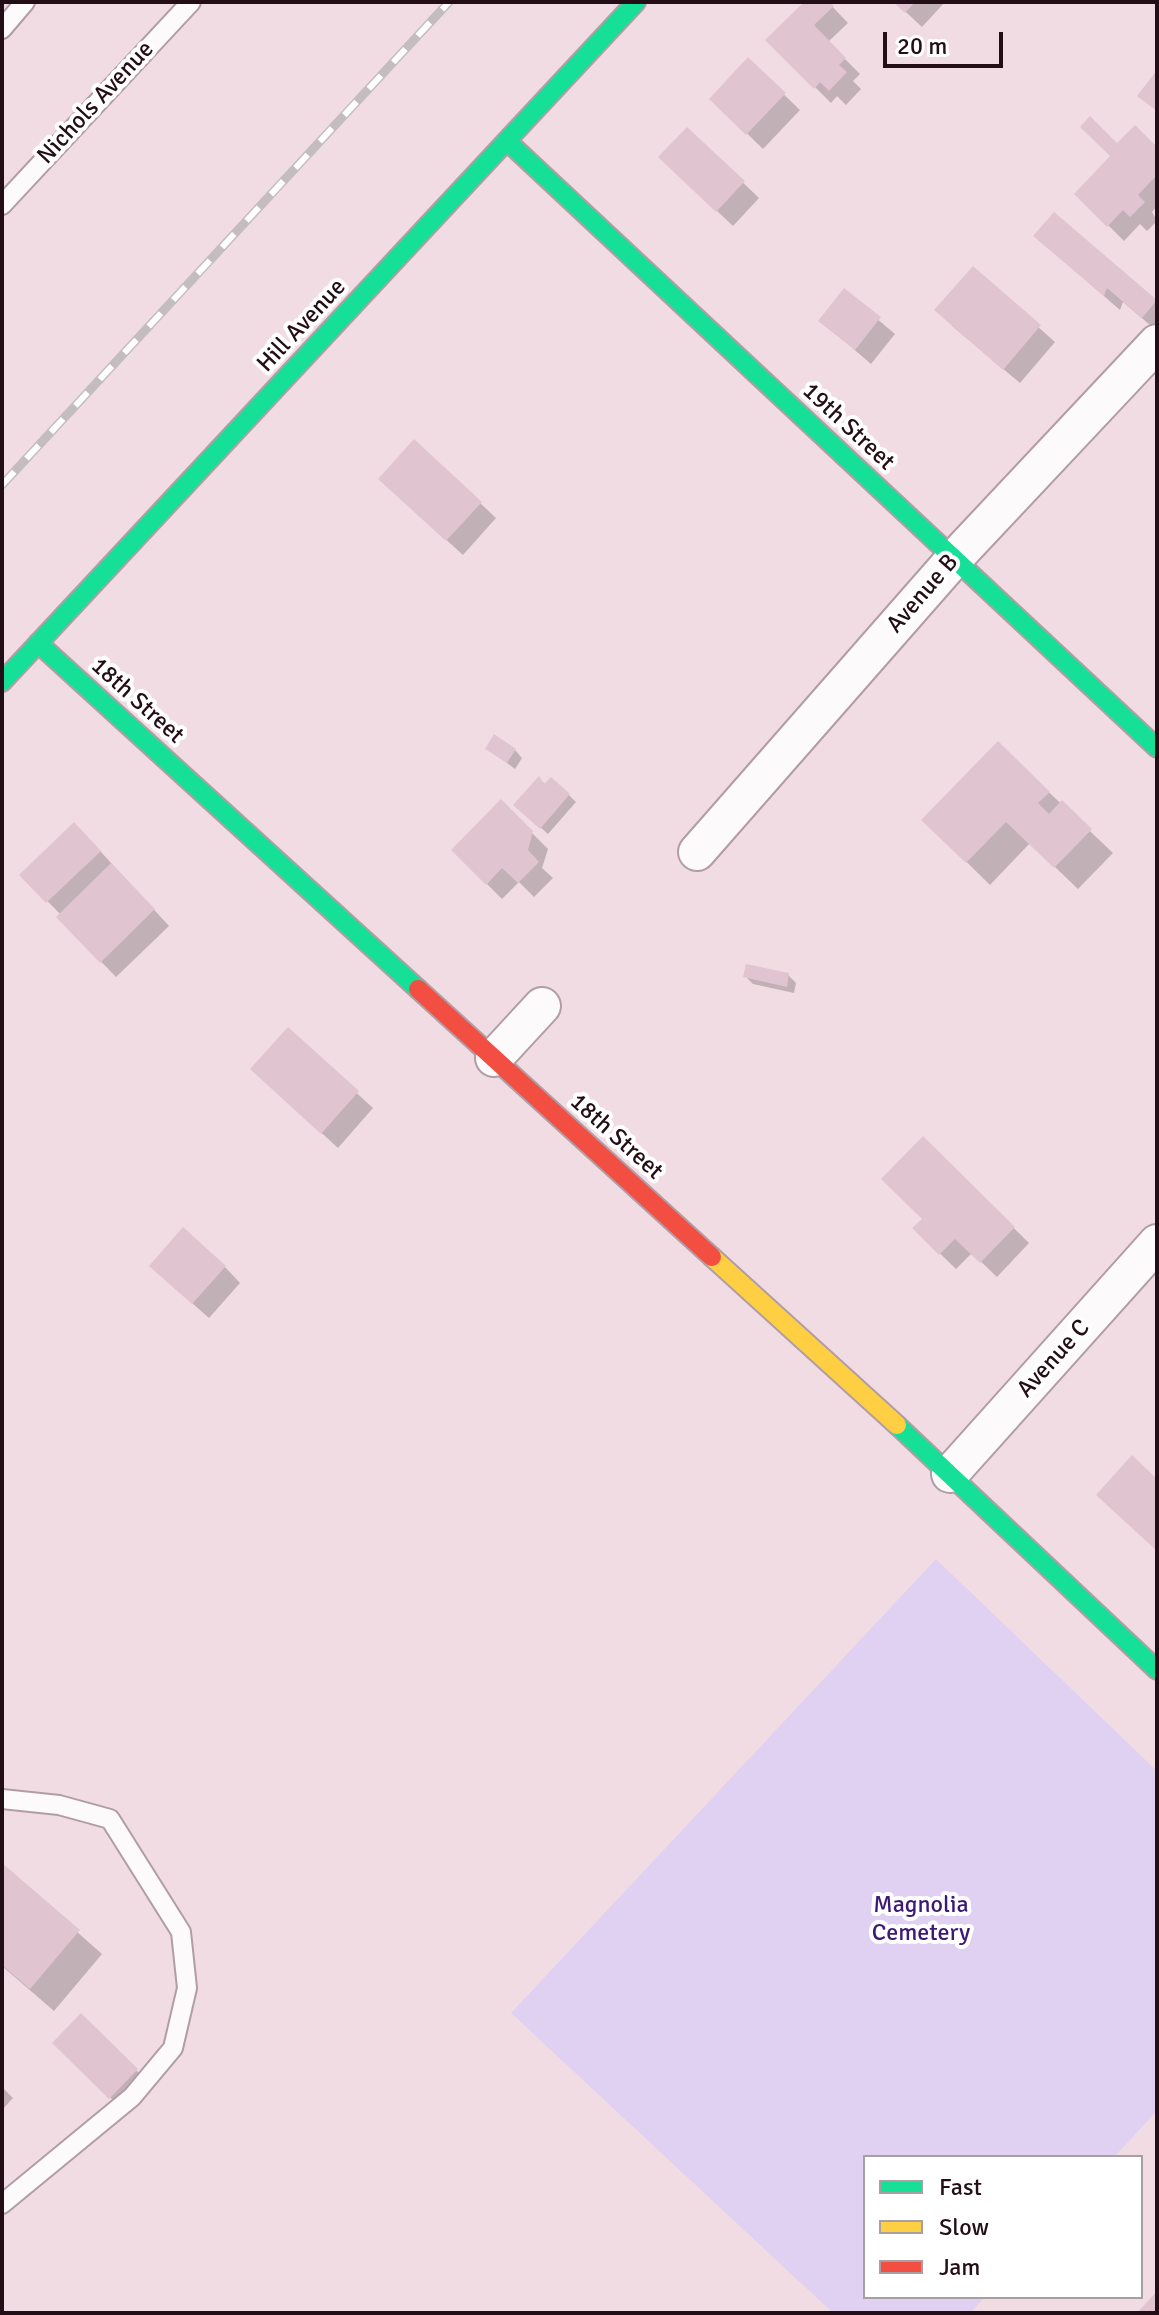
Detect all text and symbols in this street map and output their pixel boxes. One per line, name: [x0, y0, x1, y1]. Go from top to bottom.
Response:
scale bar: [887, 16, 1007, 66]
text: 20 m: [897, 31, 947, 61]
street label: Nichols Avenue: [32, 36, 160, 170]
street label: Hill Avenue: [252, 273, 352, 379]
street label: 19th Street: [796, 377, 900, 477]
street label: Avenue B: [881, 549, 965, 639]
street label: 18th Street: [85, 652, 189, 750]
street label: 18th Street: [564, 1088, 668, 1186]
street label: Avenue C: [1012, 1314, 1096, 1404]
park label: Magnolia Cemetery: [872, 1892, 970, 1948]
legend: [863, 2155, 1143, 2299]
text: Fast: [939, 2172, 982, 2202]
text: Slow: [939, 2212, 989, 2242]
text: Jam: [939, 2252, 980, 2282]

